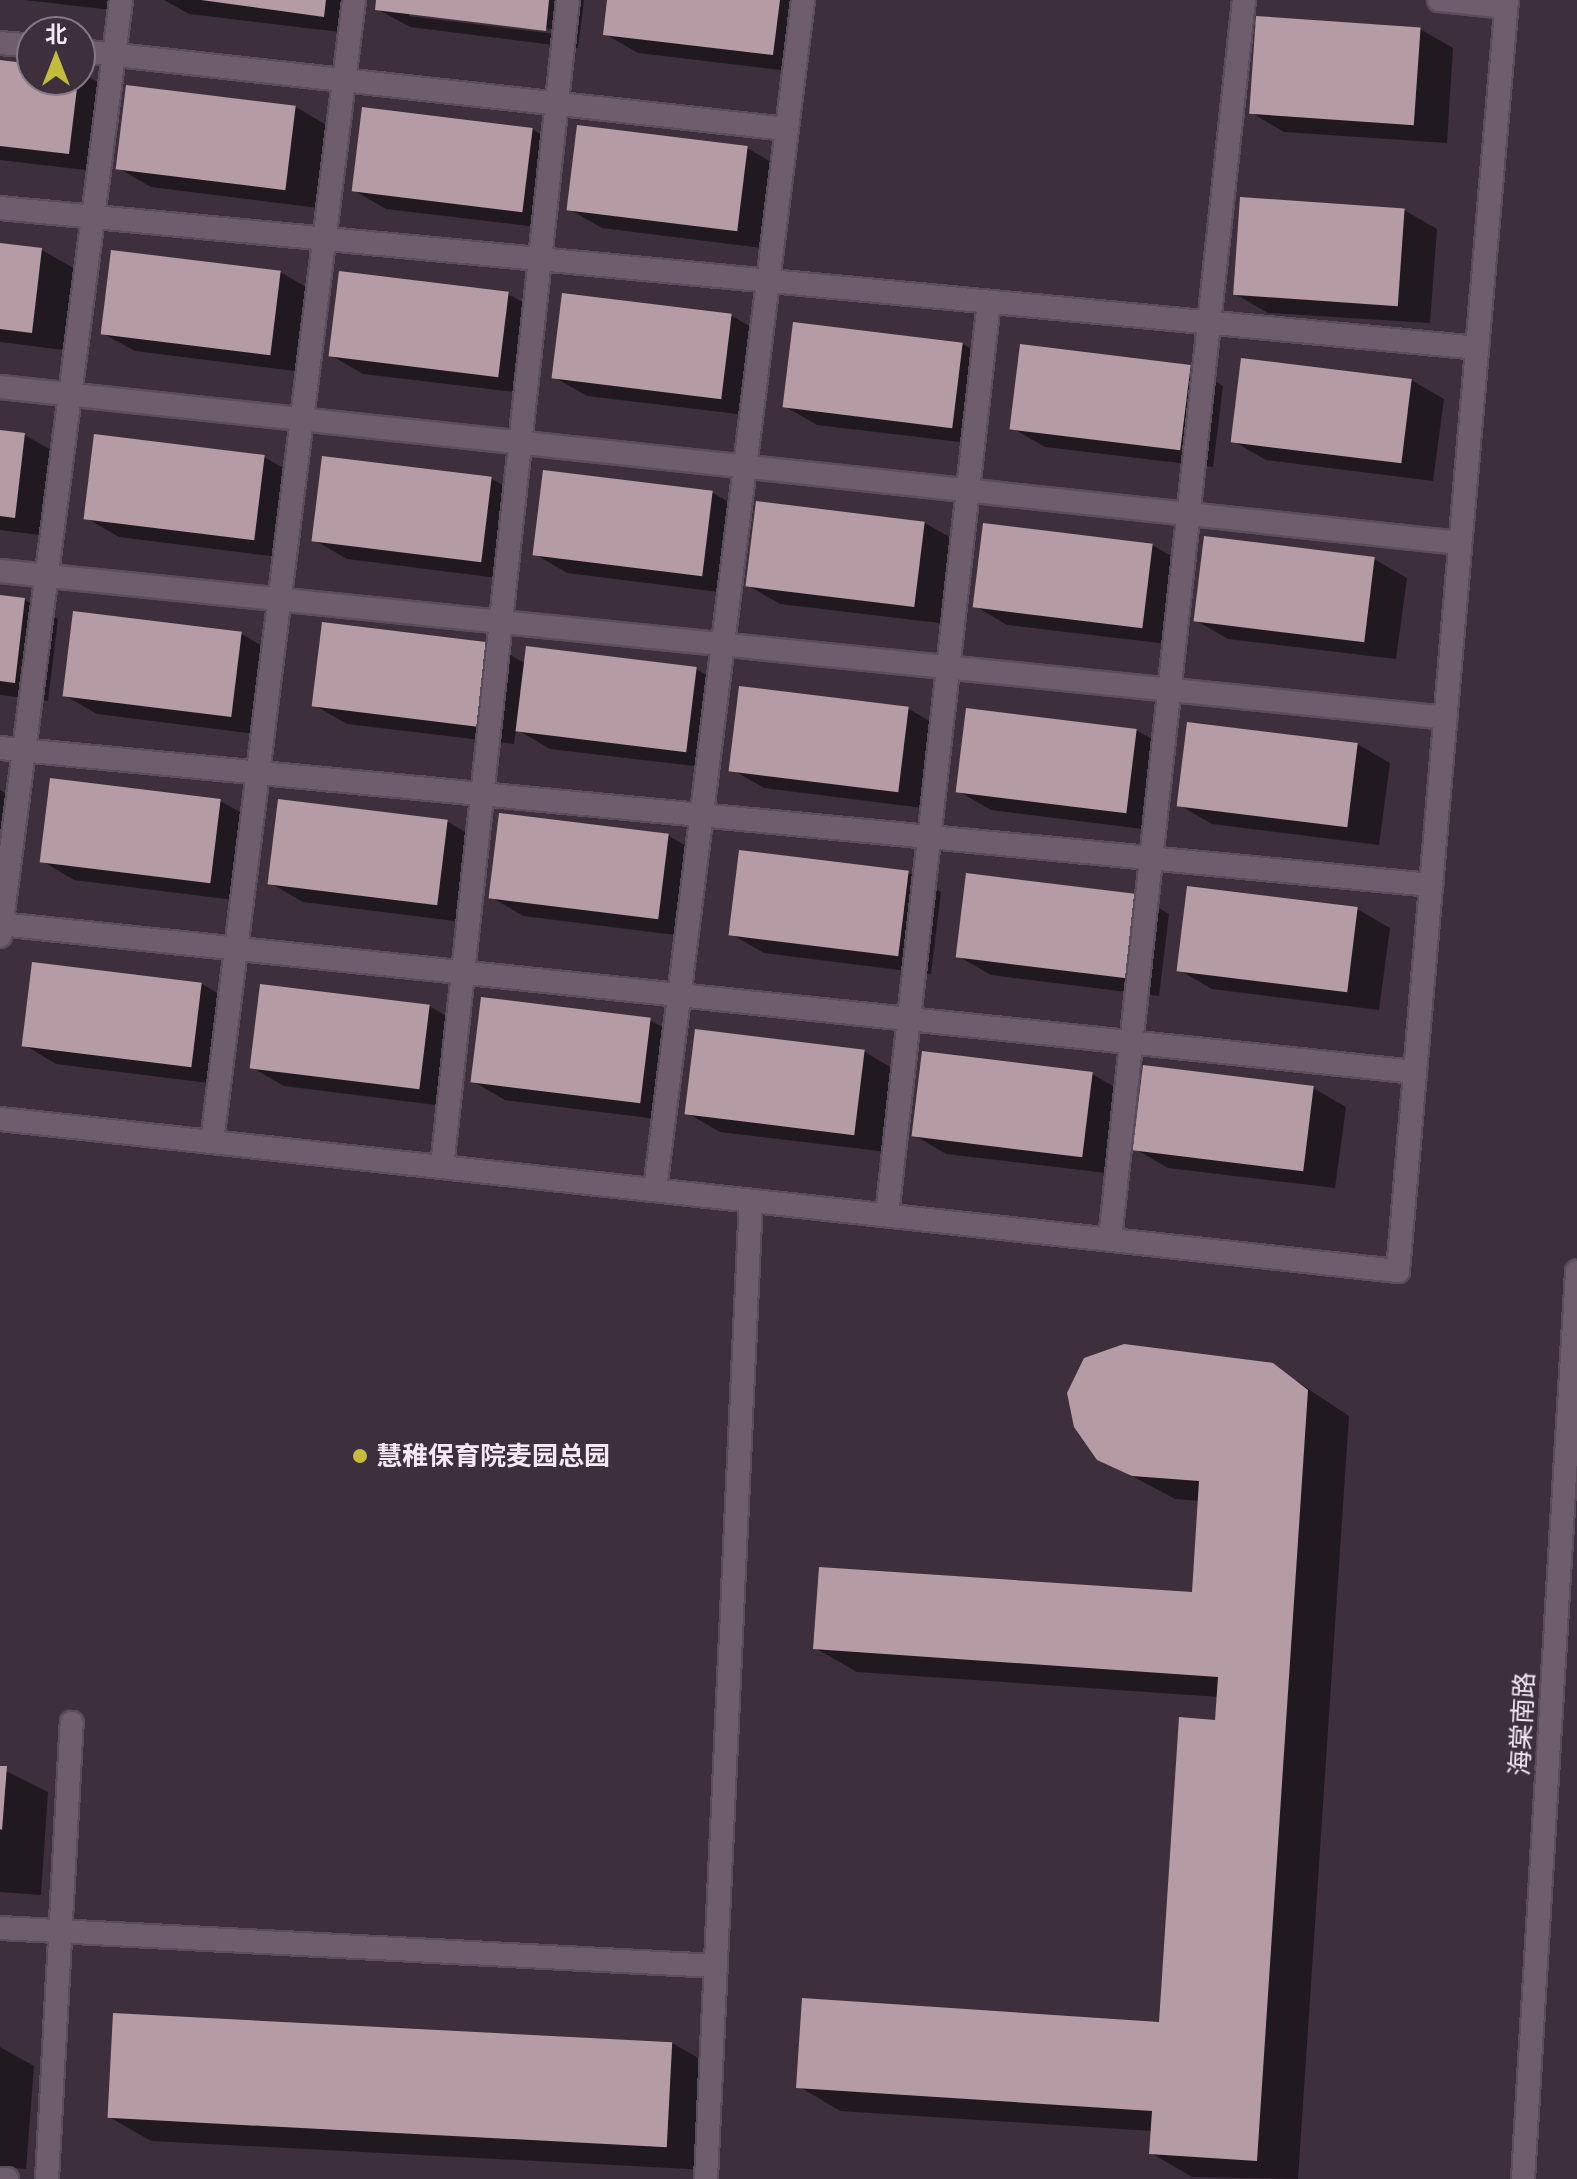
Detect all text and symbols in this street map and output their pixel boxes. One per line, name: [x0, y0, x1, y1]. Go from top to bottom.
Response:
north arrow: [16, 16, 96, 96]
text: 北: [45, 21, 67, 46]
place label: 慧稚保育院麦园总园: [376, 1440, 610, 1472]
marker: 慧稚保育院麦园总园: [351, 1447, 369, 1465]
street label: 海棠南路: [1504, 1671, 1540, 1777]

